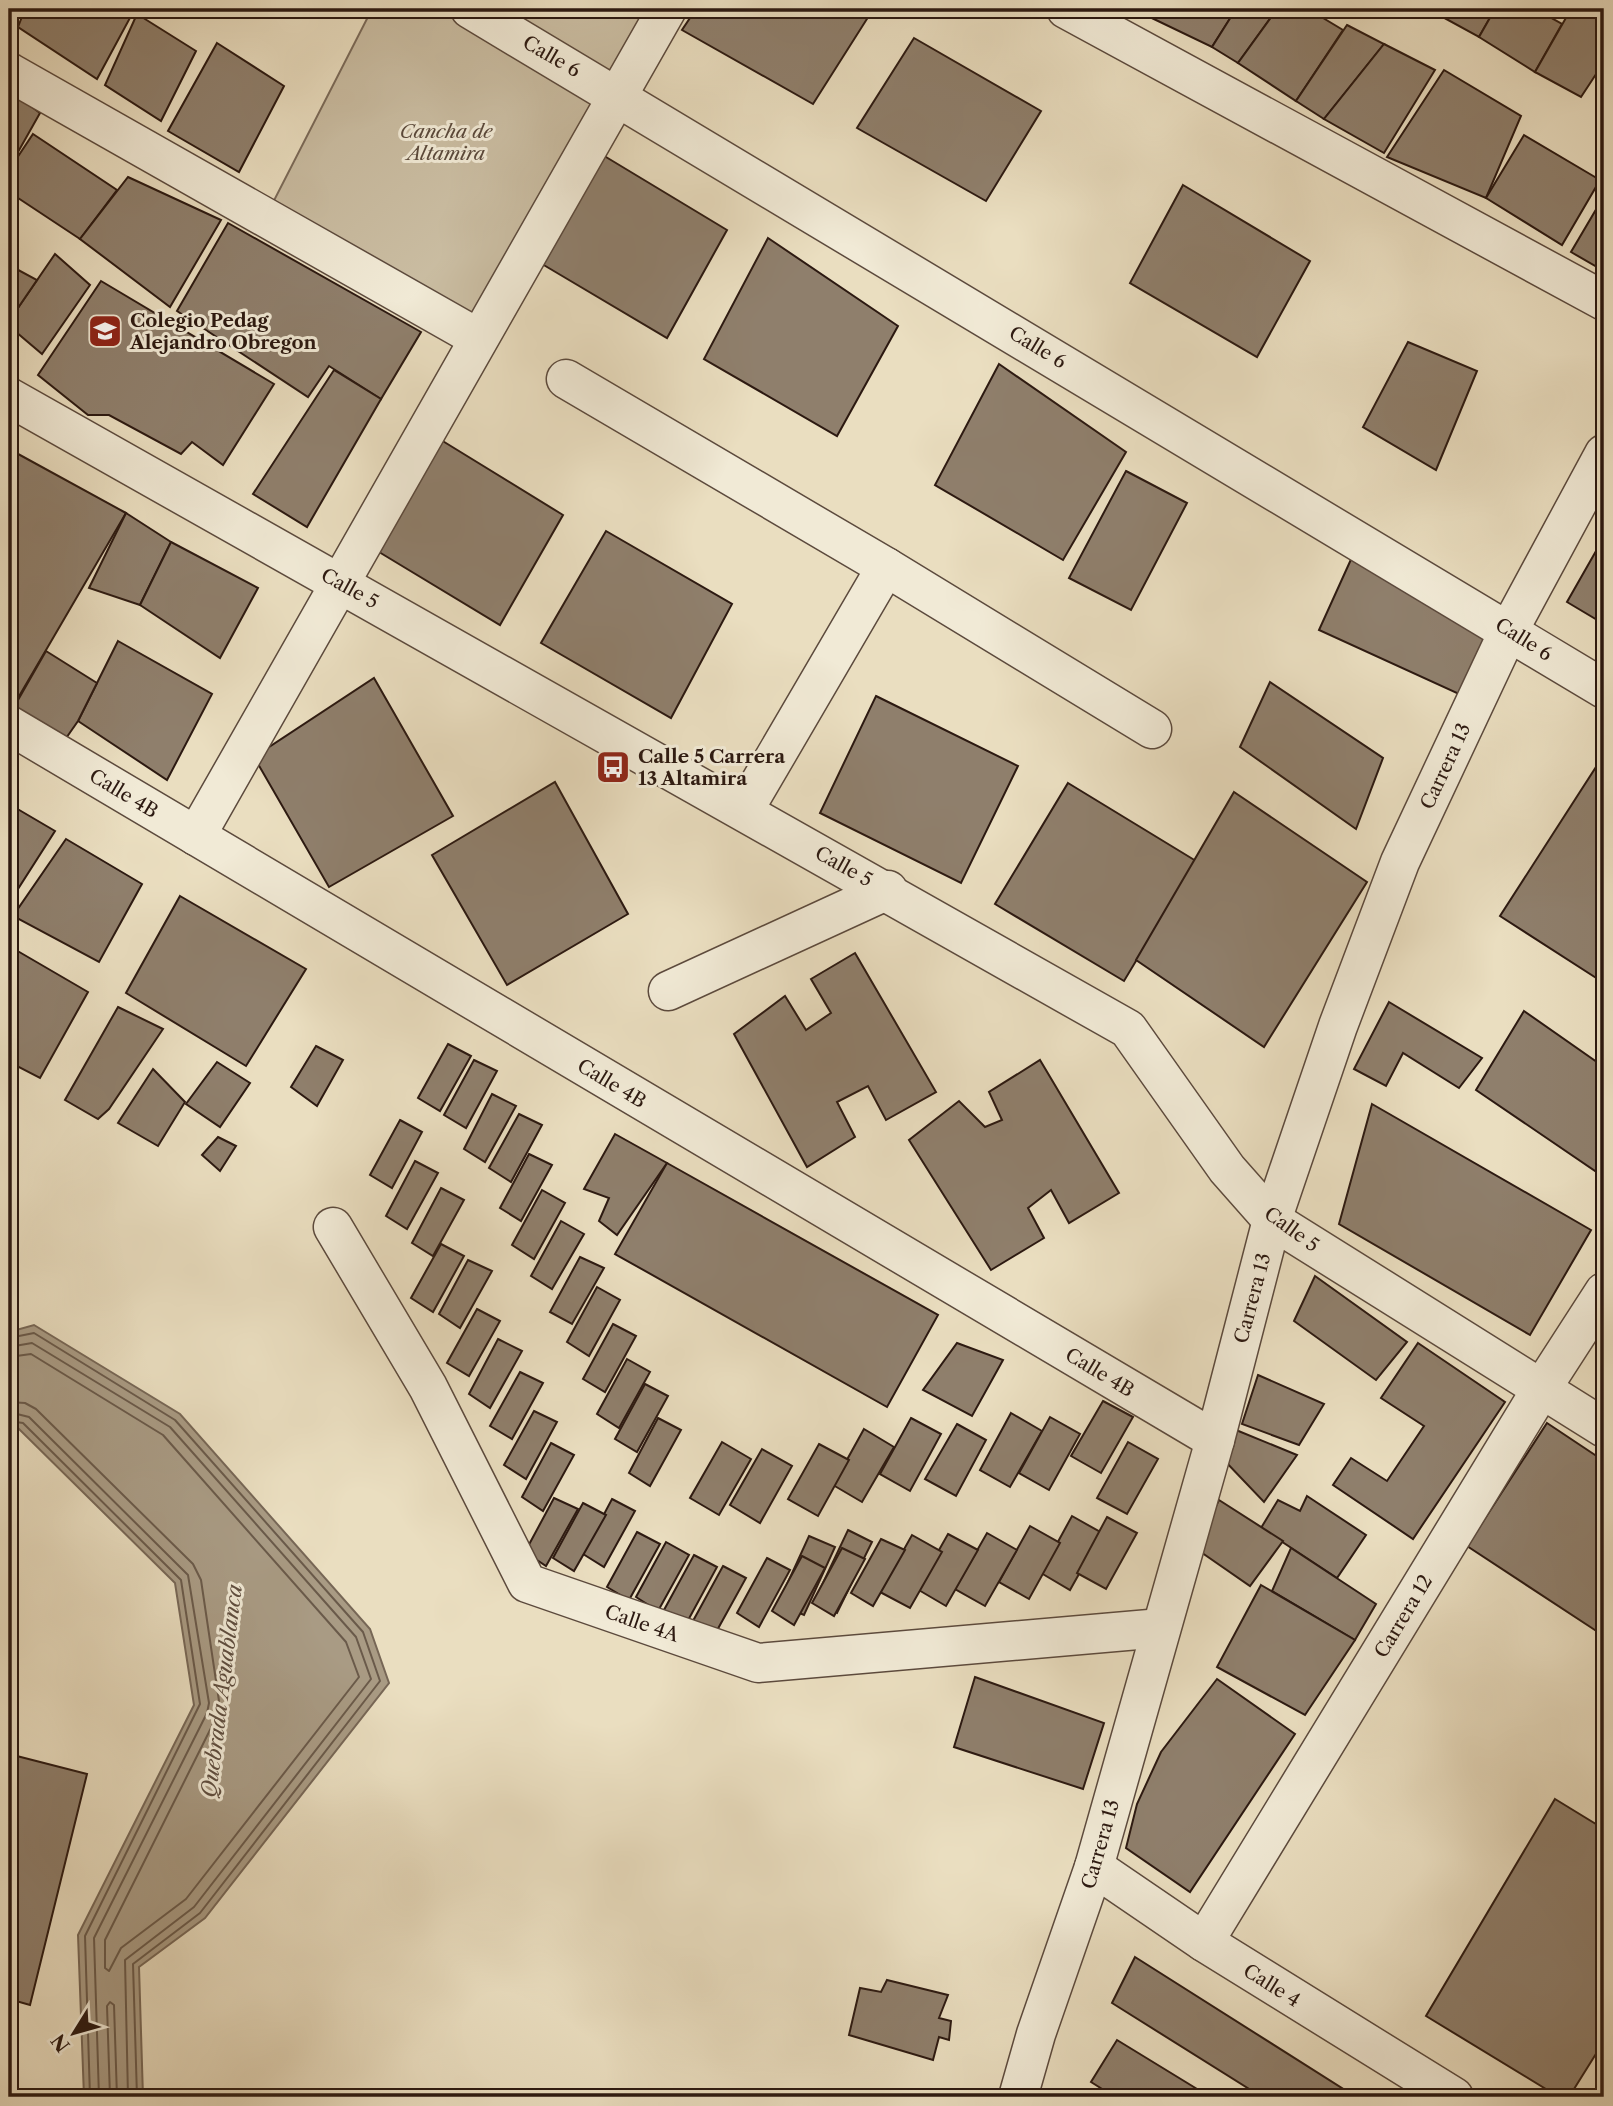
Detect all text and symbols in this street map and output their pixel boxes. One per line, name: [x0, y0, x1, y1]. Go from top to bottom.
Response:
street label: Calle 6: [519, 31, 585, 82]
park label: Cancha de Altamira: [400, 120, 493, 165]
place label: Colegio Pedag Alejandro Obregon: [129, 309, 317, 354]
school or university icon: Colegio Pedag Alejandro Obregon: [86, 312, 124, 350]
street label: Calle 6: [1005, 321, 1071, 373]
street label: Calle 5: [317, 563, 382, 614]
street label: Calle 6: [1491, 613, 1556, 666]
street label: Carrera 13: [1416, 720, 1475, 813]
place label: Calle 5 Carrera 13 Altamira: [638, 745, 786, 790]
bus stop icon: Calle 5 Carrera 13 Altamira: [594, 748, 632, 786]
street label: Calle 4B: [85, 764, 162, 823]
street label: Calle 5: [811, 841, 876, 892]
street label: Calle 4B: [573, 1054, 650, 1113]
street label: Calle 5: [1260, 1202, 1324, 1257]
street label: Carrera 13: [1229, 1251, 1276, 1346]
street label: Calle 4B: [1061, 1343, 1138, 1402]
street label: Carrera 12: [1370, 1571, 1437, 1662]
water label: Quebrada Aguablanca: [196, 1582, 247, 1799]
street label: Calle 4A: [602, 1600, 683, 1647]
street label: Carrera 13: [1077, 1797, 1124, 1892]
street label: Calle 4: [1239, 1959, 1304, 2012]
north arrow: [38, 1997, 108, 2068]
text: N: [47, 2029, 75, 2056]

